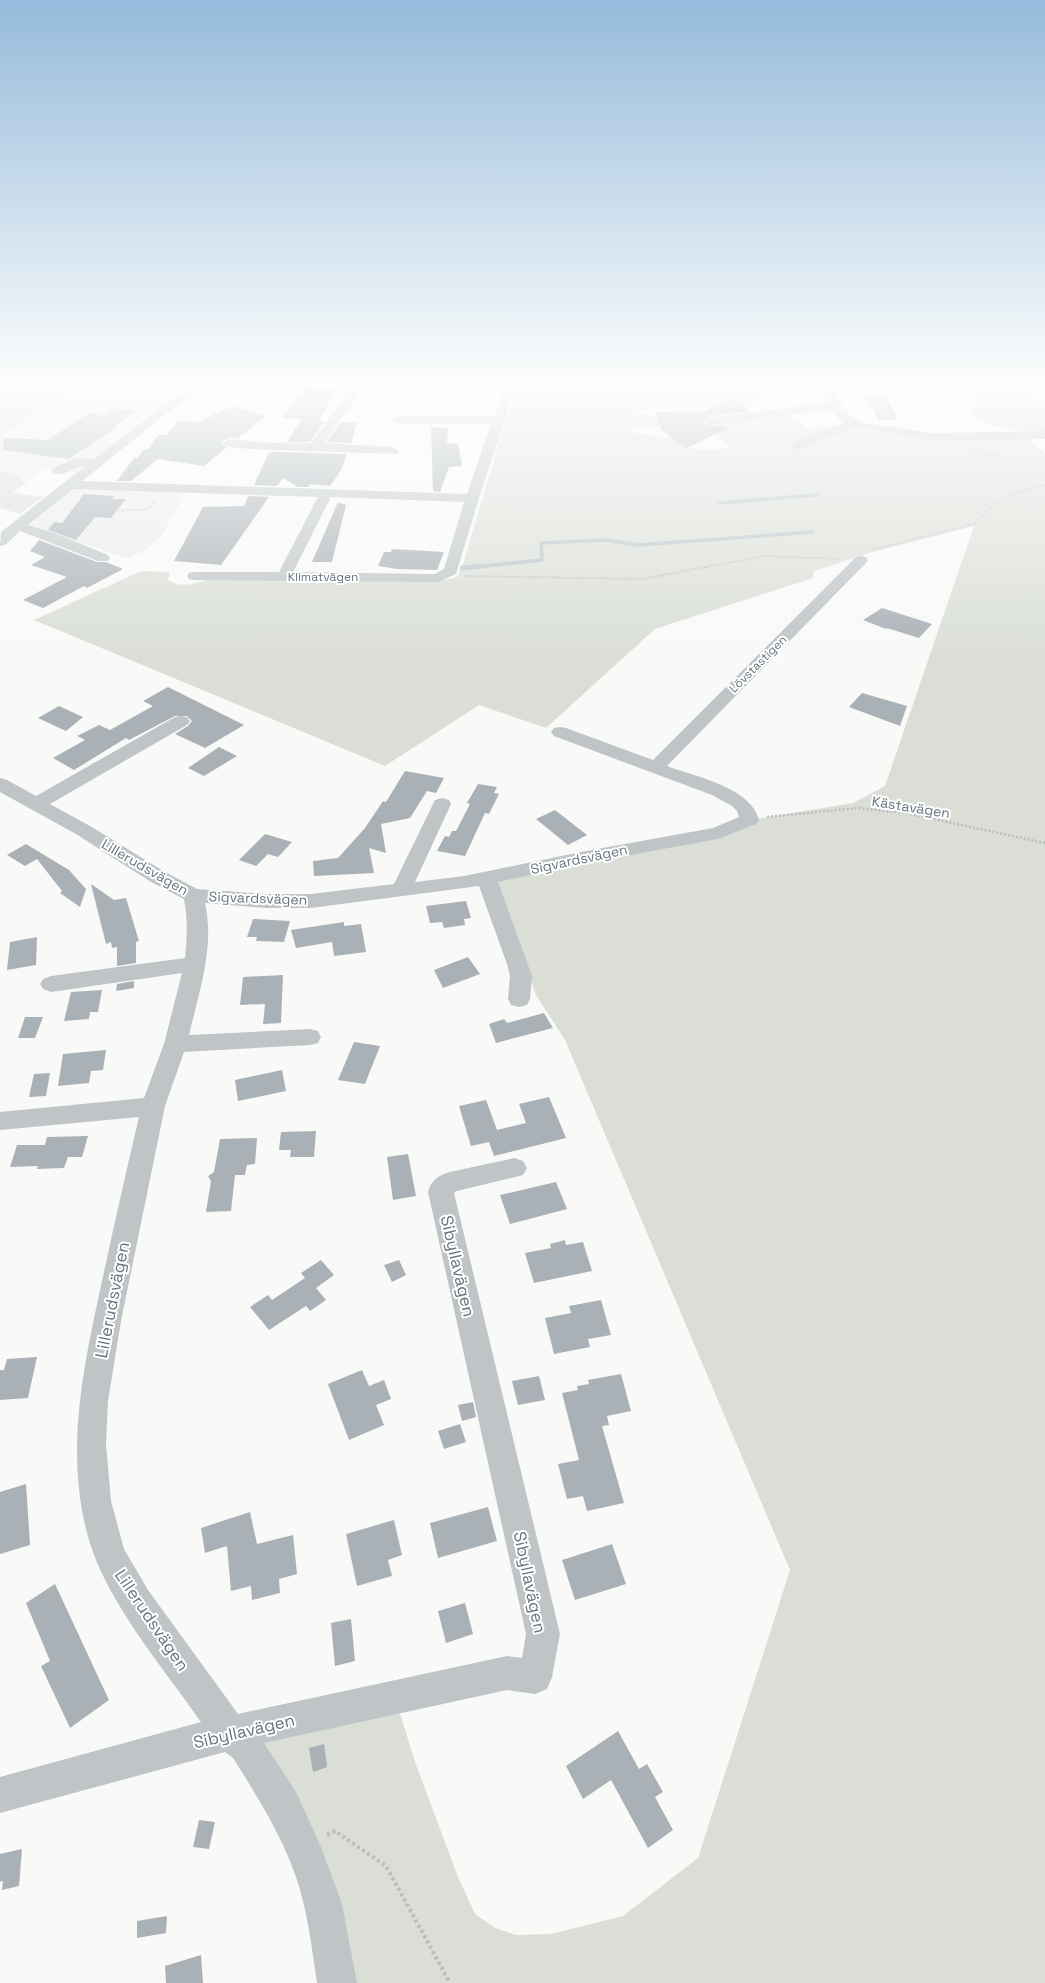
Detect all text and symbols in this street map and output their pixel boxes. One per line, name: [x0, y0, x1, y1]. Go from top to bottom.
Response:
street label: Klimatvägen: [288, 569, 358, 585]
street label: Lövstastigen: [726, 632, 790, 696]
street label: Kästavägen: [871, 792, 951, 822]
street label: Lillerudsvägen: [98, 835, 192, 899]
street label: Sigvardsvägen: [529, 840, 629, 878]
street label: Sigvardsvägen: [208, 887, 308, 909]
street label: Sibyllavägen: [436, 1213, 480, 1319]
street label: Lillerudsvägen: [90, 1240, 134, 1360]
street label: Sibyllavägen: [508, 1529, 552, 1635]
street label: Lillerudsvägen: [110, 1565, 194, 1675]
street label: Sibyllavägen: [191, 1709, 297, 1753]

